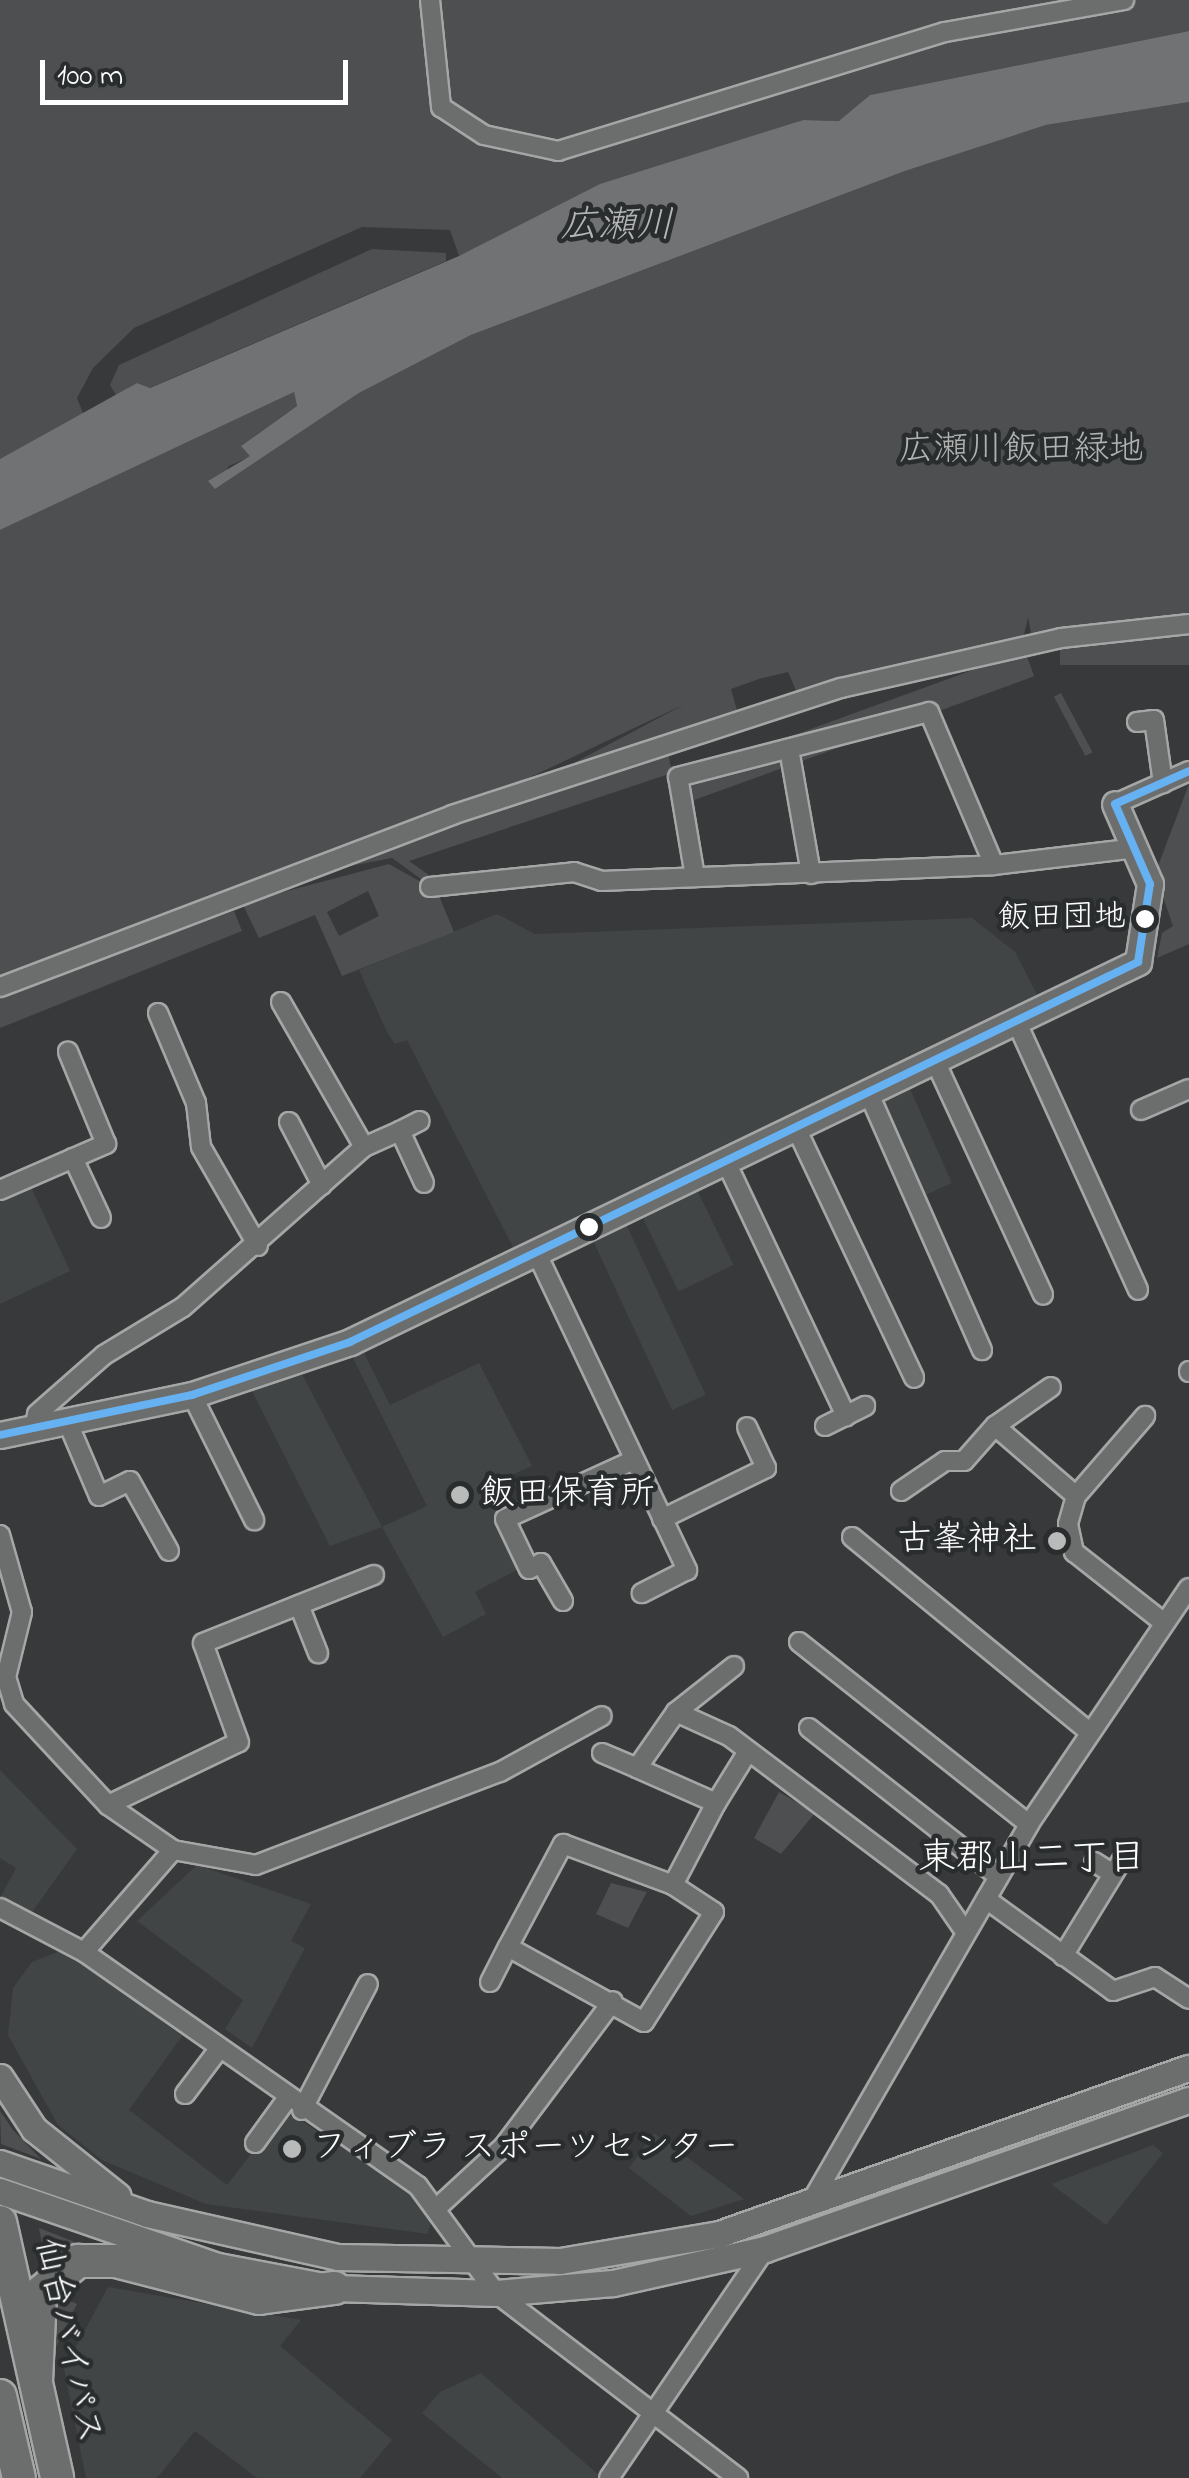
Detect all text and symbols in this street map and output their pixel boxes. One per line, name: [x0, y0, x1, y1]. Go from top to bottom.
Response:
scale bar: [45, 40, 352, 102]
text: 100 m: [57, 55, 123, 99]
water label: 広瀬川: [560, 205, 674, 251]
park label: 広瀬川飯田緑地: [899, 430, 1143, 472]
place label: 飯田団地: [998, 900, 1126, 938]
marker: 飯田団地: [1135, 909, 1155, 929]
unlabelled marker: [579, 1217, 599, 1237]
place label: 飯田保育所: [480, 1474, 655, 1516]
marker: 飯田保育所: [449, 1484, 471, 1506]
place label: 古峯神社: [897, 1520, 1037, 1562]
marker: 古峯神社: [1046, 1530, 1068, 1552]
district label: 東郡山二丁目: [918, 1838, 1146, 1884]
place label: フィブラ スポーツセンター: [312, 2128, 741, 2170]
marker: フィブラ スポーツセンター: [281, 2138, 303, 2160]
street label: 仙台バイパス: [25, 2234, 109, 2448]

